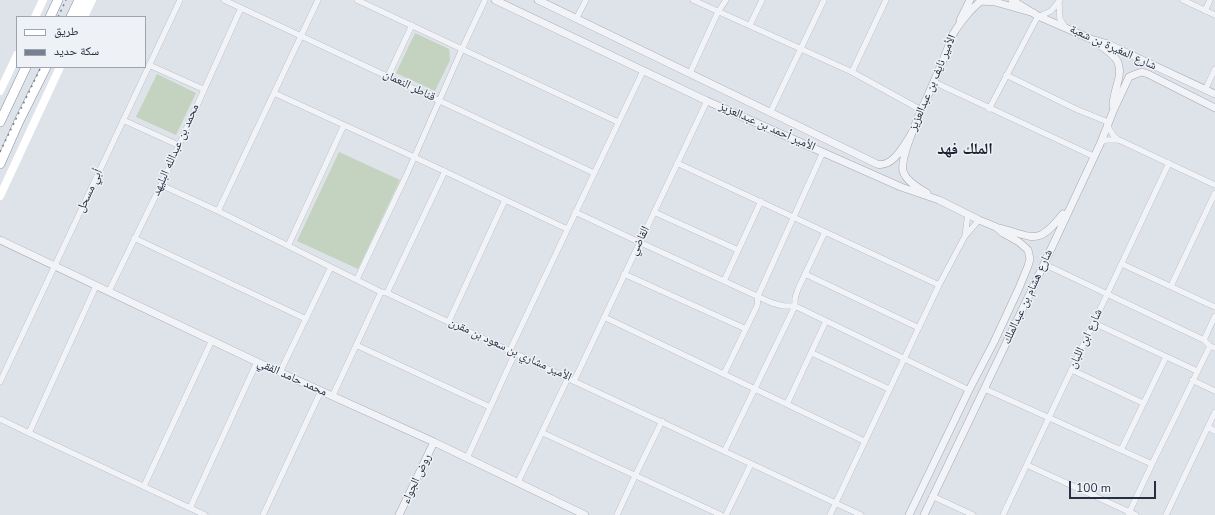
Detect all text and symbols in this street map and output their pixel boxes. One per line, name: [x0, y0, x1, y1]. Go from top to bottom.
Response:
legend: [16, 16, 146, 68]
street label: شارع المغيرة بن شعبة: [1067, 22, 1159, 74]
text: طريق: [54, 23, 79, 39]
street label: الأمير نايف بن عبدالعزيز: [906, 33, 960, 133]
text: سكة حديد: [54, 43, 99, 59]
street label: قناطر النعمان: [381, 67, 437, 105]
street label: الأمير أحمد بن عبدالعزيز: [717, 99, 817, 155]
street label: محمد بن عبدالله البليهد: [149, 102, 203, 198]
district label: الملك فهد: [937, 140, 993, 160]
street label: أبي مسحل: [74, 167, 106, 215]
street label: القاضي: [627, 224, 653, 258]
street label: شارع هشام بن عبدالملك: [1000, 247, 1056, 347]
street label: شارع ابن اللبان: [1066, 307, 1106, 371]
street label: الأمير مشاري بن سعود بن مقرن: [446, 315, 574, 385]
street label: محمد حامد الفقي: [255, 356, 329, 400]
street label: روض الجواء: [399, 452, 435, 506]
scale bar: [1071, 473, 1158, 499]
text: 100 m: [1076, 480, 1111, 496]

